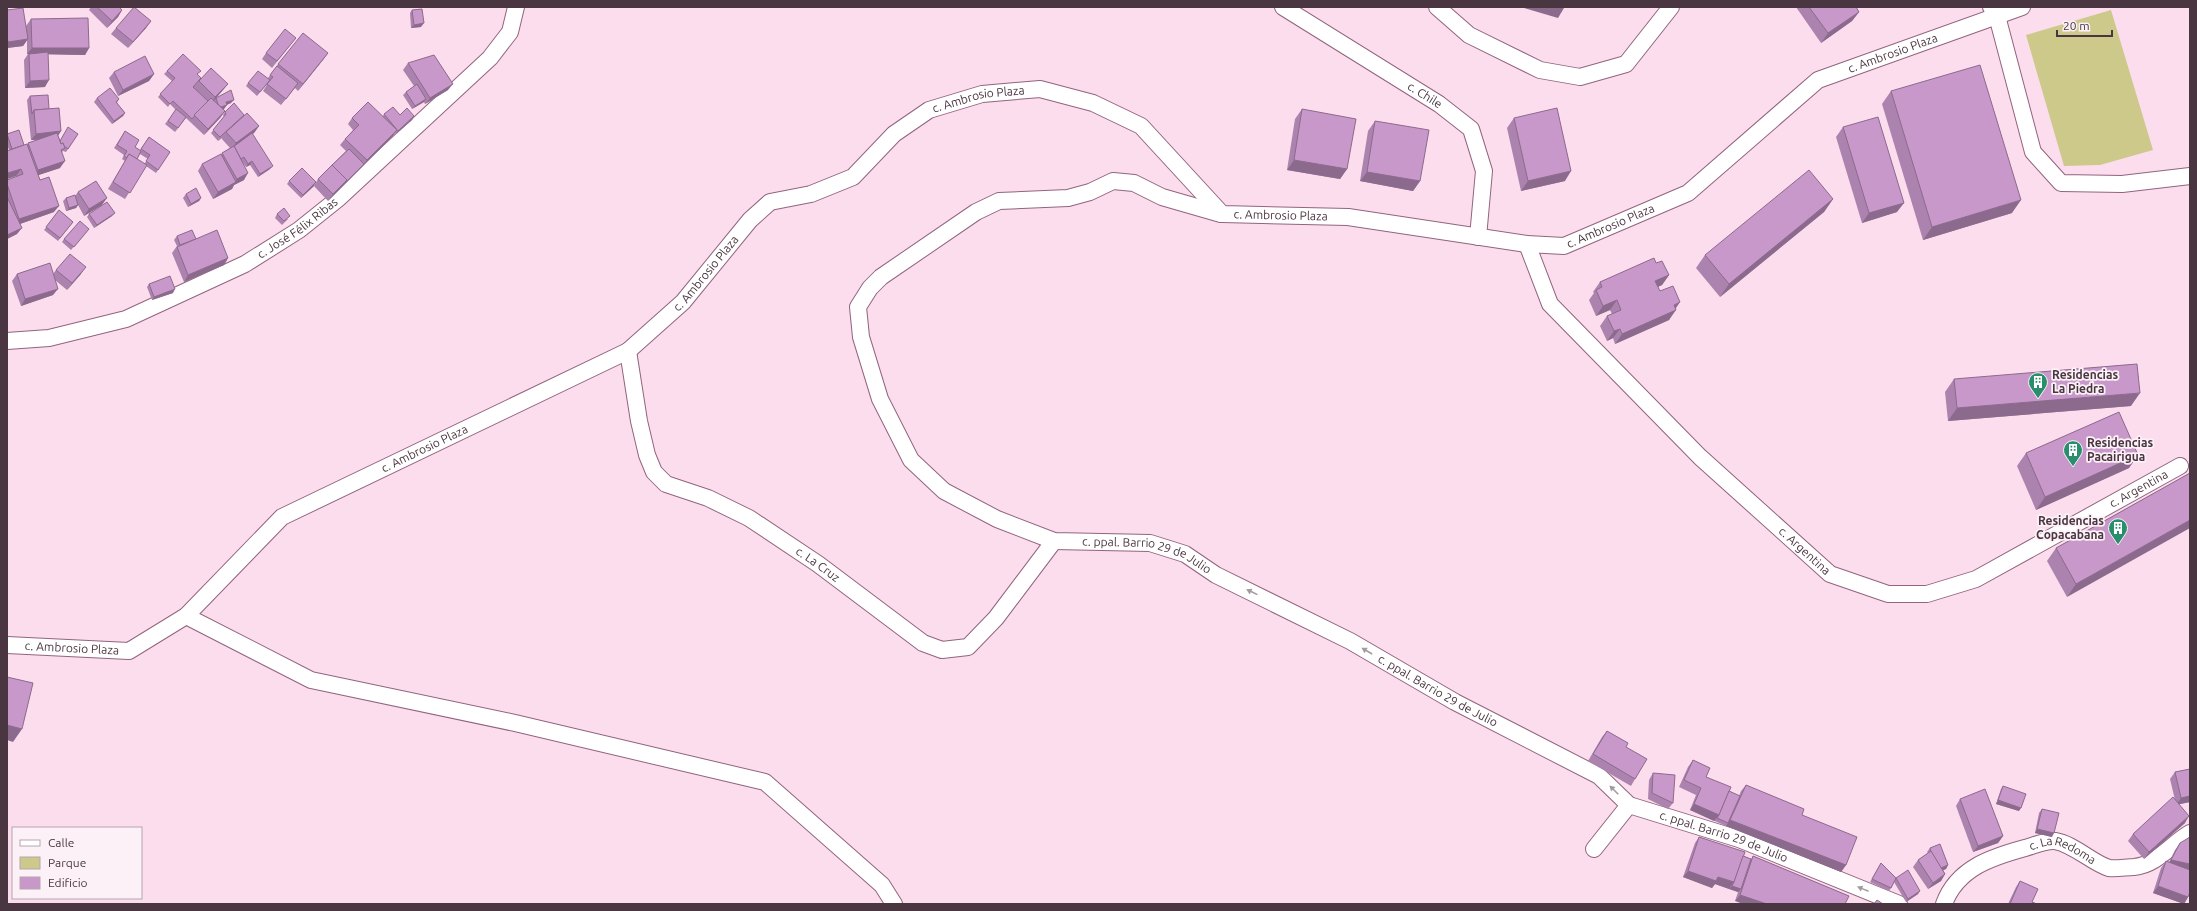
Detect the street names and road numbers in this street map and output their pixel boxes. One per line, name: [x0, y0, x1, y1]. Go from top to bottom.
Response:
street label: c. Ambrosio Plaza: [1846, 31, 1939, 75]
street label: c. Chile: [1405, 79, 1445, 110]
street label: c. Ambrosio Plaza: [931, 83, 1025, 115]
street label: c. José Félix Ribas: [255, 195, 340, 261]
street label: c. Ambrosio Plaza: [1564, 201, 1656, 250]
street label: c. Ambrosio Plaza: [1233, 207, 1328, 223]
street label: c. Ambrosio Plaza: [670, 233, 741, 313]
street label: c. Ambrosio Plaza: [379, 422, 470, 474]
street label: c. Argentina: [2107, 467, 2170, 510]
street label: c. Argentina: [1776, 524, 1833, 577]
street label: c. ppal. Barrio 29 de Julio: [1082, 535, 1214, 576]
street label: c. La Cruz: [794, 544, 843, 584]
street label: c. Ambrosio Plaza: [25, 639, 119, 657]
street label: c. ppal. Barrio 29 de Julio: [1376, 652, 1500, 729]
street label: c. ppal. Barrio 29 de Julio: [1658, 808, 1790, 864]
street label: c. La Redoma: [2027, 834, 2098, 866]

